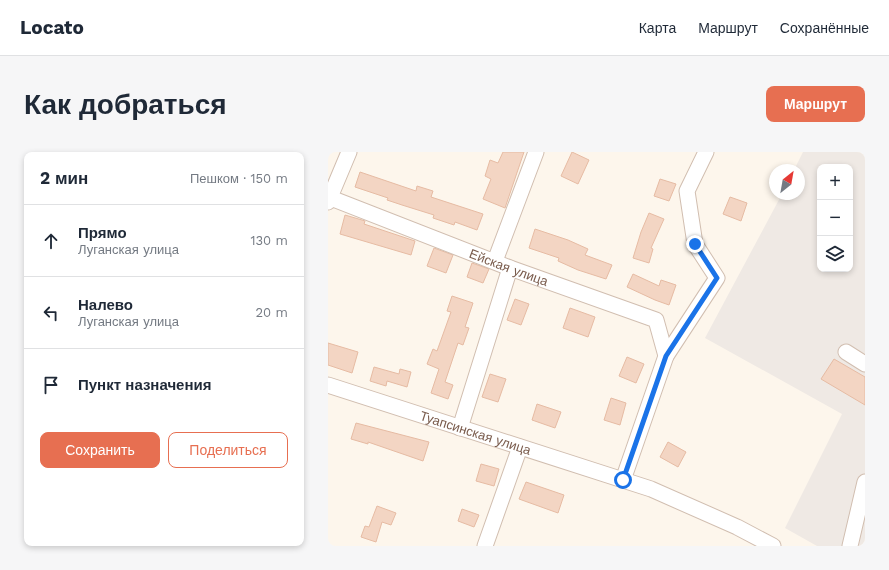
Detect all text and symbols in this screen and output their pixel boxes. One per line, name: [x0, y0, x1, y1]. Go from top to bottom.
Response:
text: Locato: [20, 16, 84, 39]
text: Карта: [639, 20, 676, 36]
text: Маршрут: [698, 20, 758, 36]
text: Сохранённые: [780, 20, 869, 36]
button: Маршрут: [766, 86, 865, 122]
text: Как добраться: [24, 88, 227, 121]
north arrow: [769, 164, 805, 200]
map controls: [817, 164, 853, 272]
button: +: [817, 164, 853, 200]
text: 2 мин: [40, 168, 88, 188]
text: Пешком · 150 m: [190, 171, 288, 186]
button: −: [817, 200, 853, 236]
text: Прямо: [78, 224, 127, 242]
icon: ahead: [40, 230, 62, 252]
text: 130 m: [250, 233, 288, 248]
route end: [686, 235, 704, 253]
button: layers: [817, 236, 853, 272]
text: Луганская улица: [78, 242, 179, 257]
street label: Ейская улица: [467, 246, 551, 289]
text: Налево: [78, 296, 133, 314]
icon: left: [40, 302, 62, 324]
text: 20 m: [256, 305, 288, 320]
text: Луганская улица: [78, 314, 179, 329]
icon: arrive: [40, 374, 62, 396]
text: Пункт назначения: [78, 376, 211, 394]
street label: Туапсинская улица: [418, 408, 534, 458]
button: Сохранить: [40, 432, 160, 468]
button: Поделиться: [168, 432, 288, 468]
route start: [614, 471, 632, 489]

